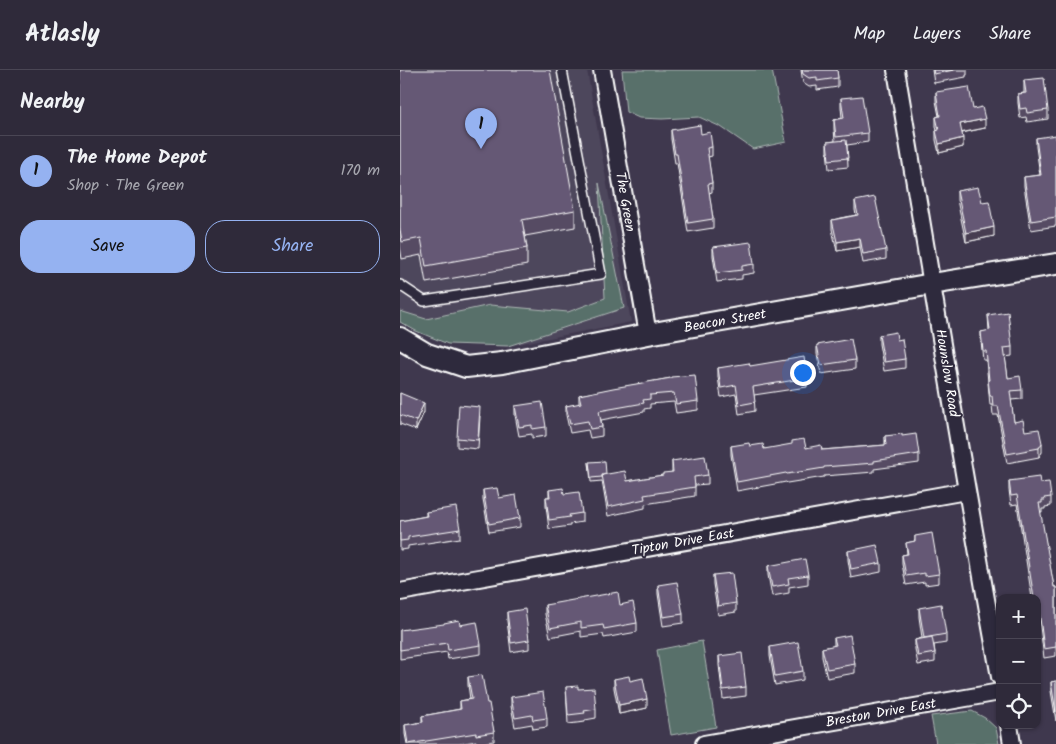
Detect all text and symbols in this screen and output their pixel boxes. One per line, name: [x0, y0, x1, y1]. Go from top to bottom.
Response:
text: Atlasly: [25, 15, 100, 54]
text: Map: [854, 20, 885, 49]
text: Layers: [913, 20, 961, 49]
text: Share: [989, 20, 1031, 49]
text: Nearby: [20, 86, 85, 119]
pin: 1: [465, 108, 497, 149]
text: The Home Depot: [67, 143, 207, 173]
text: 1: [34, 158, 38, 183]
text: 170 m: [340, 158, 380, 183]
street label: The Green: [609, 170, 641, 234]
text: Shop · The Green: [67, 173, 184, 198]
button: Save: [20, 220, 195, 273]
button: Share: [205, 220, 380, 273]
street label: Beacon Street: [682, 303, 768, 339]
street label: Hounslow Road: [929, 327, 965, 420]
your location: [790, 360, 816, 386]
street label: Tipton Drive East: [630, 522, 736, 562]
map controls: [996, 594, 1041, 729]
button: +: [996, 594, 1041, 639]
button: −: [996, 639, 1041, 684]
button: locate: [996, 684, 1041, 729]
street label: Breston Drive East: [824, 692, 938, 734]

